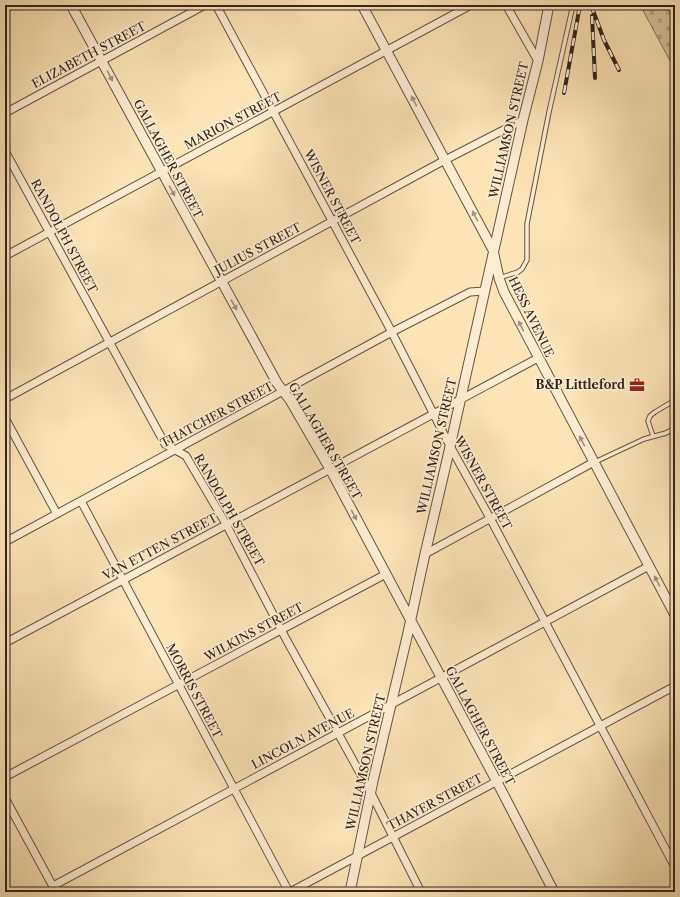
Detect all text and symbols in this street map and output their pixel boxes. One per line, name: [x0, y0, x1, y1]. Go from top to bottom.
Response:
street label: ELIZABETH STREET: [29, 18, 148, 91]
street label: WILLIAMSON STREET: [485, 60, 532, 201]
one-way arrow: [107, 70, 113, 82]
street label: MARION STREET: [182, 89, 284, 152]
one-way arrow: [410, 95, 417, 107]
street label: GALLAGHER STREET: [131, 97, 206, 221]
street label: WISNER STREET: [301, 146, 364, 247]
street label: RANDOLPH STREET: [28, 176, 101, 295]
one-way arrow: [168, 185, 175, 197]
one-way arrow: [472, 210, 478, 222]
street label: JULIUS STREET: [210, 219, 304, 279]
street label: HESS AVENUE: [505, 274, 557, 360]
one-way arrow: [230, 299, 237, 311]
one-way arrow: [518, 321, 525, 332]
street label: WILLIAMSON STREET: [413, 376, 460, 517]
office icon: B&P Littleford: [628, 376, 646, 394]
place label: B&P Littleford: [535, 377, 625, 392]
street label: THATCHER STREET: [158, 378, 276, 451]
street label: GALLAGHER STREET: [286, 379, 365, 502]
street label: WISNER STREET: [451, 432, 515, 532]
one-way arrow: [579, 435, 586, 447]
street label: RANDOLPH STREET: [191, 451, 268, 568]
one-way arrow: [351, 509, 357, 520]
street label: VAN ETTEN STREET: [99, 510, 220, 584]
one-way arrow: [653, 575, 660, 587]
street label: WILKINS STREET: [201, 599, 306, 665]
street label: MORRIS STREET: [163, 641, 226, 741]
street label: GALLAGHER STREET: [443, 664, 518, 788]
street label: WILLIAMSON STREET: [342, 692, 389, 833]
street label: LINCOLN AVENUE: [249, 705, 357, 772]
street label: THAYER STREET: [384, 770, 485, 833]

